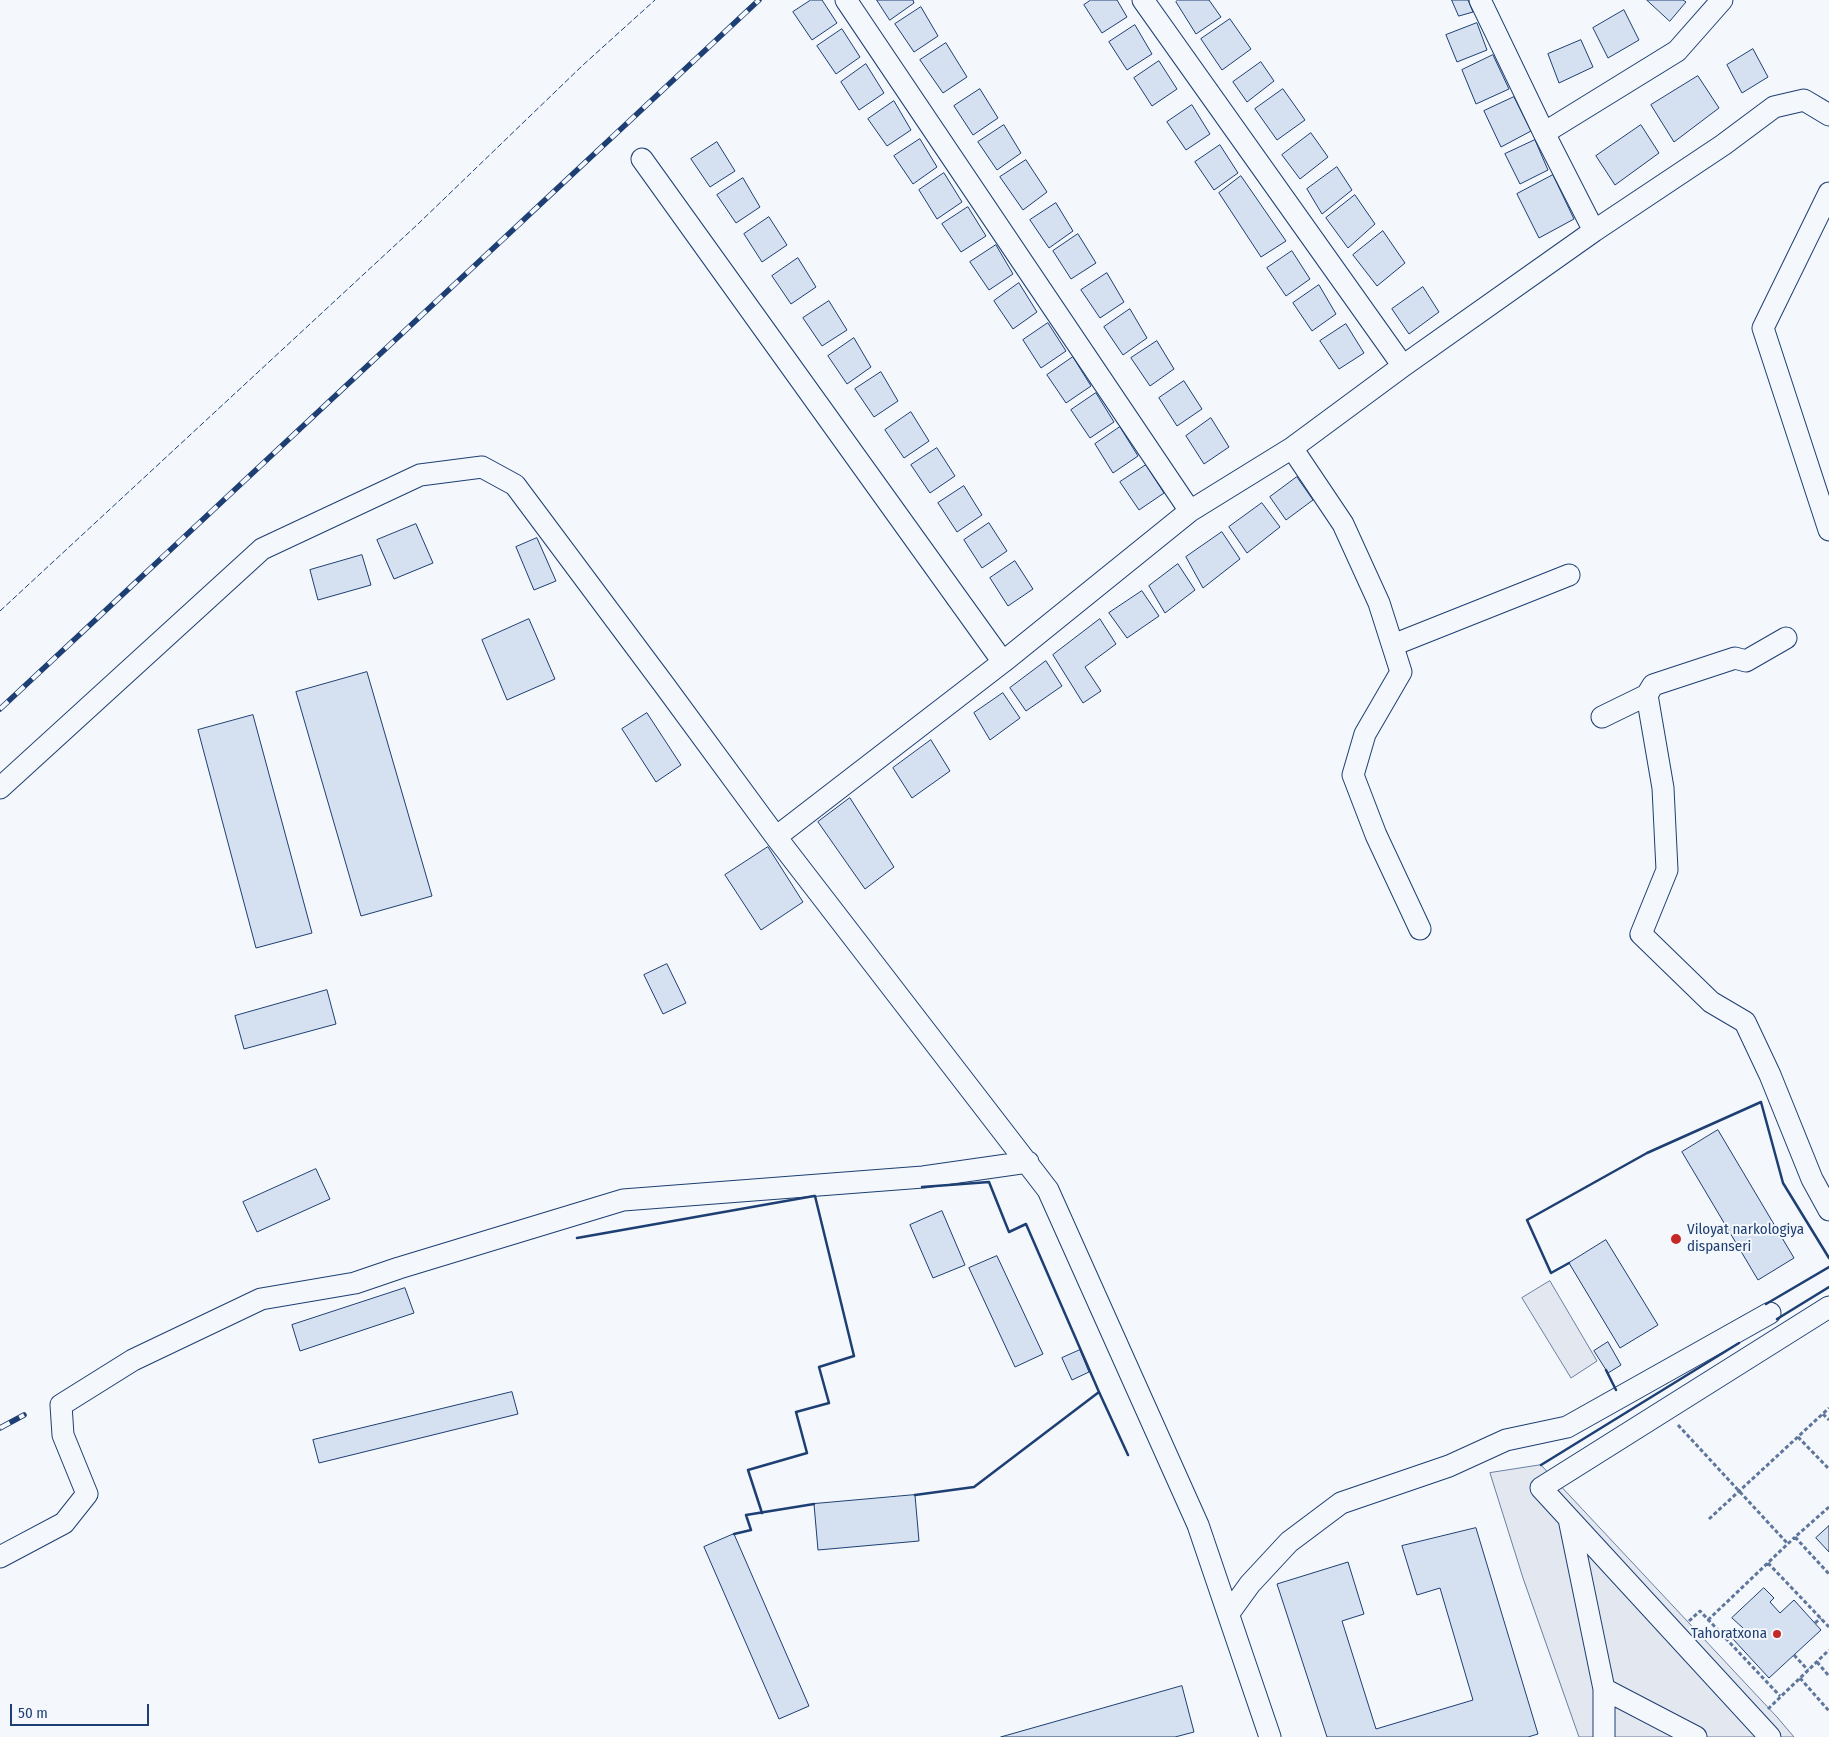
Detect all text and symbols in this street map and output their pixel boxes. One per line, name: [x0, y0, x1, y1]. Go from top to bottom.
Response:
place label: Viloyat narkologiya dispanseri: [1687, 1221, 1804, 1256]
marker: Viloyat narkologiya dispanseri: [1669, 1232, 1683, 1246]
place label: Tahoratxona: [1691, 1625, 1767, 1643]
marker: Tahoratxona: [1771, 1628, 1783, 1640]
scale bar: [12, 1694, 151, 1726]
text: 50 m: [18, 1704, 48, 1722]

